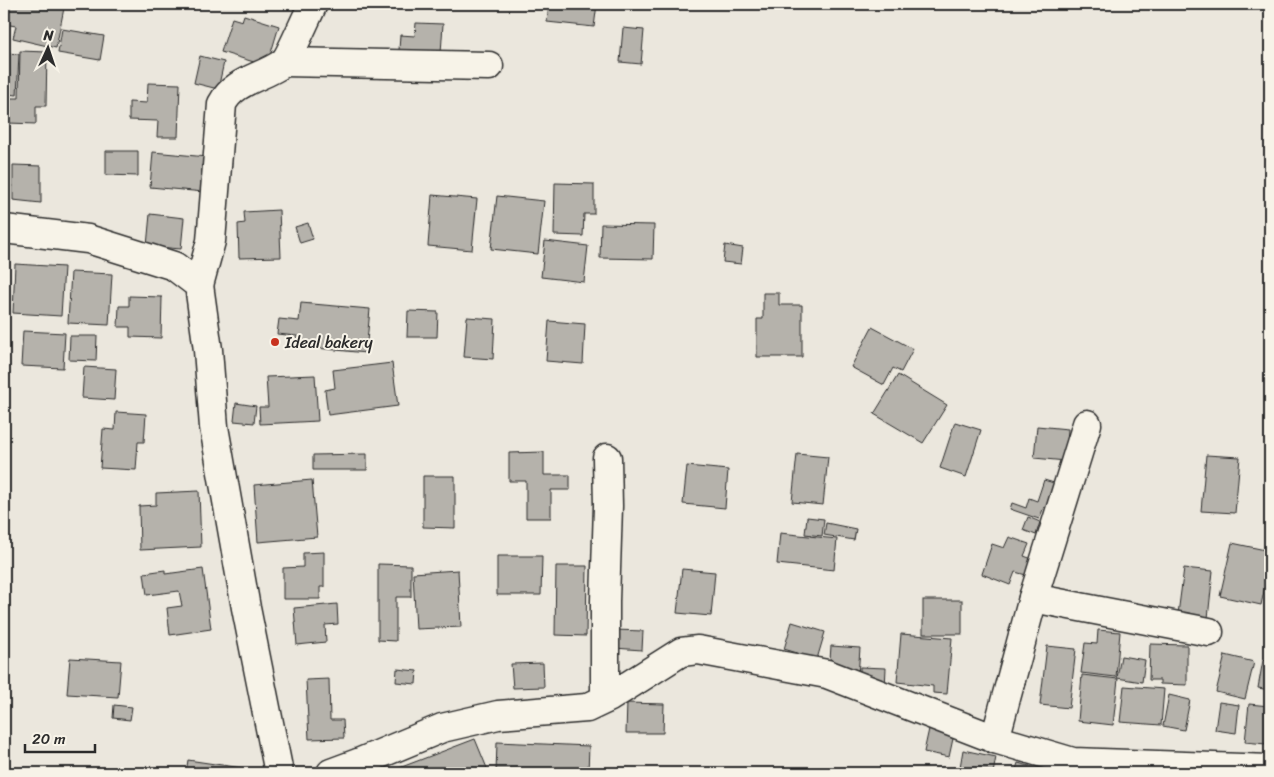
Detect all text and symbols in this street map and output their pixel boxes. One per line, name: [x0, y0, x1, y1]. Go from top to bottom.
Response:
north arrow: [22, 22, 72, 72]
text: N: [42, 23, 54, 48]
place label: Ideal bakery: [284, 328, 374, 357]
marker: Ideal bakery: [269, 336, 281, 348]
scale bar: [25, 722, 95, 754]
text: 20 m: [32, 726, 66, 752]

